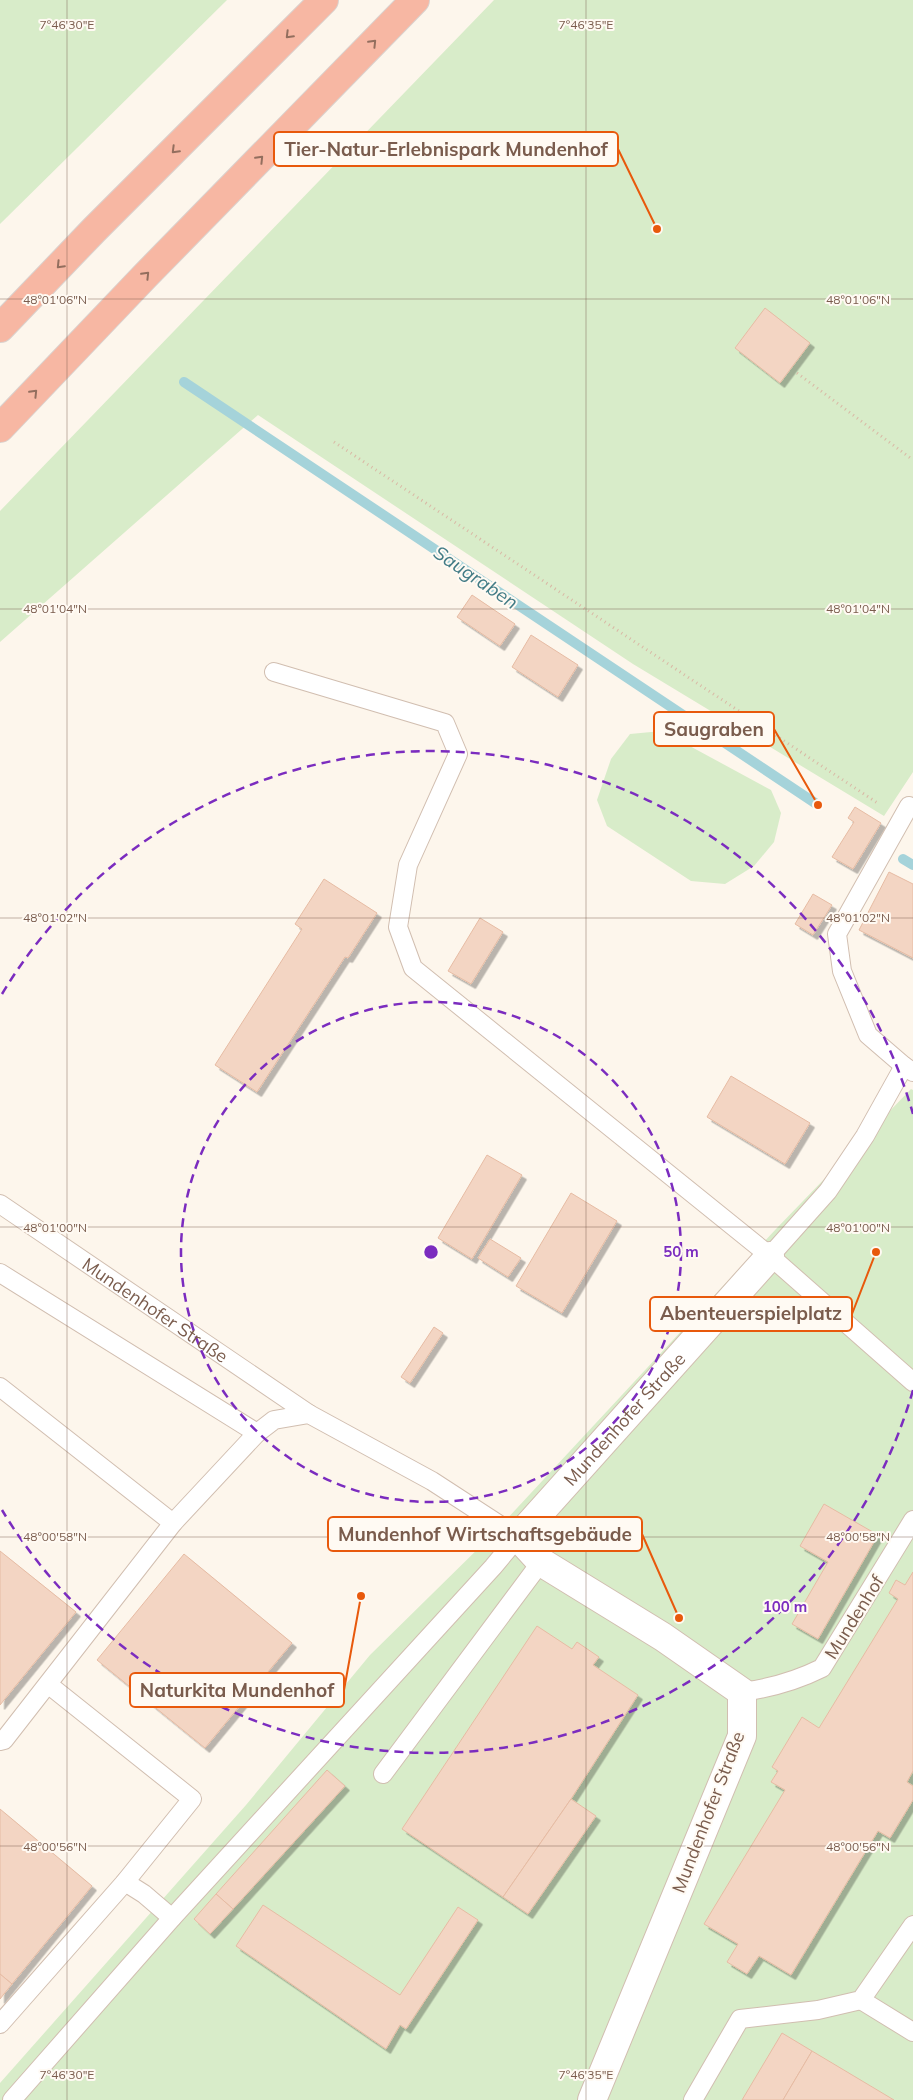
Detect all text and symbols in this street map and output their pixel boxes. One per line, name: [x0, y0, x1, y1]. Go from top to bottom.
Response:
text: 7°46'30"E: [40, 17, 94, 32]
text: 7°46'35"E: [559, 17, 613, 32]
one-way arrow: [286, 29, 295, 38]
one-way arrow: [367, 40, 376, 49]
callout: Tier-Natur-Erlebnispark Mundenhof: [274, 132, 618, 166]
text: Tier-Natur-Erlebnispark Mundenhof: [284, 137, 609, 161]
one-way arrow: [171, 144, 180, 153]
one-way arrow: [254, 156, 263, 165]
one-way arrow: [57, 259, 66, 268]
one-way arrow: [140, 272, 149, 281]
text: 48°01'06"N: [23, 292, 87, 307]
text: 48°01'06"N: [826, 292, 890, 307]
one-way arrow: [28, 389, 37, 398]
water label: Saugraben: [429, 540, 523, 614]
text: 48°01'04"N: [23, 601, 87, 616]
text: 48°01'04"N: [826, 601, 890, 616]
callout: Saugraben: [654, 712, 774, 746]
text: Saugraben: [664, 717, 764, 741]
text: 48°01'02"N: [23, 910, 87, 925]
text: 48°01'02"N: [826, 910, 890, 925]
text: 48°01'00"N: [23, 1220, 87, 1235]
text: 48°01'00"N: [826, 1220, 890, 1235]
text: 50 m: [663, 1242, 699, 1261]
centre of rings: [422, 1243, 440, 1261]
street label: Mundenhofer Straße: [78, 1252, 233, 1367]
callout: Abenteuerspielplatz: [650, 1297, 852, 1331]
text: Abenteuerspielplatz: [660, 1301, 842, 1325]
street label: Mundenhofer Straße: [558, 1347, 690, 1490]
callout: Mundenhof Wirtschaftsgebäude: [328, 1517, 642, 1551]
text: Mundenhof Wirtschaftsgebäude: [338, 1522, 632, 1546]
text: 48°00'58"N: [23, 1529, 87, 1544]
text: 48°00'58"N: [826, 1529, 890, 1544]
street label: Mundenhof: [819, 1570, 889, 1663]
text: 100 m: [763, 1597, 807, 1616]
callout: Naturkita Mundenhof: [130, 1673, 344, 1707]
text: Naturkita Mundenhof: [140, 1678, 335, 1702]
street label: Mundenhofer Straße: [667, 1728, 749, 1896]
text: 48°00'56"N: [23, 1839, 87, 1854]
text: 48°00'56"N: [826, 1839, 890, 1854]
text: 7°46'30"E: [40, 2067, 94, 2082]
text: 7°46'35"E: [559, 2067, 613, 2082]

